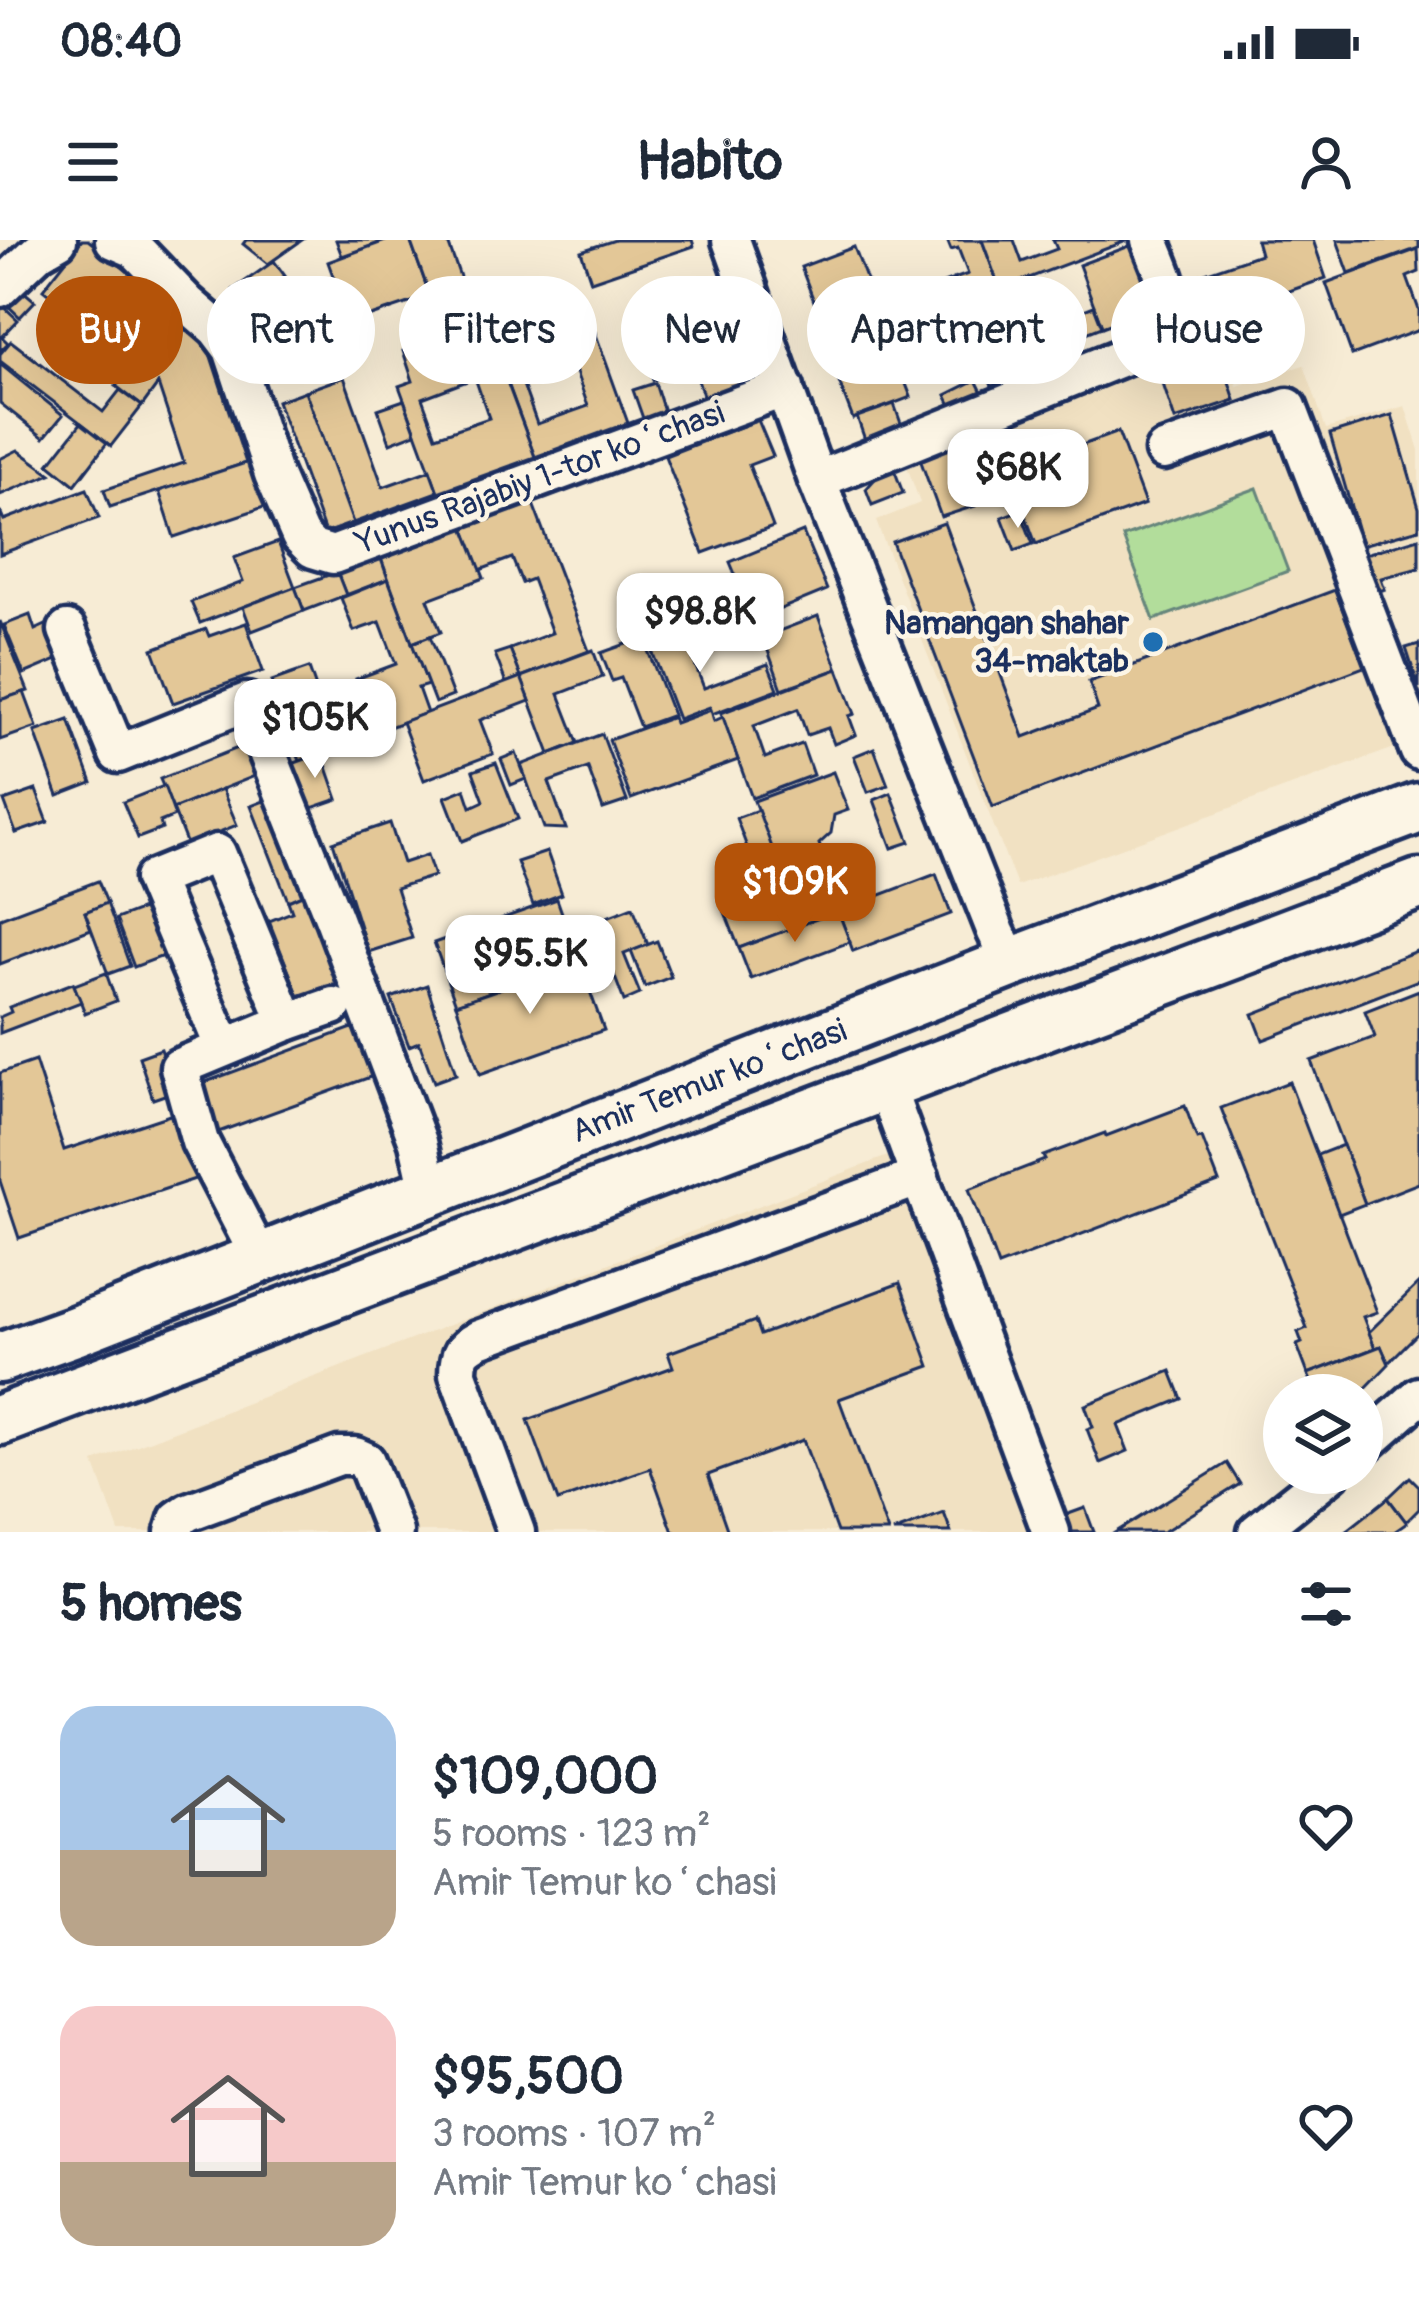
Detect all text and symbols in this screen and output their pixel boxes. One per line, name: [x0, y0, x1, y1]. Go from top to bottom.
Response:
text: 08:40: [60, 14, 182, 70]
text: Habito: [636, 128, 783, 196]
icon: menu: [60, 129, 126, 195]
icon: person: [1293, 129, 1359, 195]
chip: Buy: [36, 276, 183, 384]
chip: Rent: [207, 276, 375, 384]
chip: Filters: [399, 276, 597, 384]
chip: New: [621, 276, 783, 384]
chip: Apartment: [807, 276, 1087, 384]
chip: House: [1111, 276, 1305, 384]
street label: Yunus Rajabiy 1-tor koʻchasi: [349, 392, 730, 564]
pin: $68K: [947, 429, 1089, 531]
text: $68K: [974, 443, 1062, 492]
pin: $98.8K: [602, 573, 798, 675]
text: $98.8K: [644, 587, 756, 636]
place label: Namangan shahar 34-maktab: [884, 603, 1129, 682]
marker: Namangan shahar 34-maktab: [1140, 629, 1166, 655]
pin: $105K: [231, 679, 399, 781]
text: $105K: [261, 693, 369, 742]
pin: $109K: [711, 843, 879, 945]
text: $109K: [742, 857, 848, 906]
pin: $95.5K: [432, 915, 628, 1017]
text: $95.5K: [472, 929, 588, 978]
street label: Amir Temur koʻchasi: [566, 1010, 852, 1152]
map controls: [1263, 1374, 1383, 1494]
button: layers: [1263, 1374, 1383, 1494]
icon: filters: [1293, 1571, 1359, 1637]
text: 5 homes: [60, 1572, 242, 1636]
text: $109,000: [432, 1745, 658, 1809]
icon: home: [156, 1754, 300, 1898]
icon: heart: [1293, 1793, 1359, 1859]
text: 5 rooms · 123 m²: [432, 1809, 711, 1858]
text: Amir Temur koʻchasi: [432, 1858, 777, 1907]
text: $95,500: [432, 2045, 624, 2109]
icon: home: [156, 2054, 300, 2198]
icon: heart: [1293, 2093, 1359, 2159]
text: 3 rooms · 107 m²: [432, 2109, 716, 2158]
text: Amir Temur koʻchasi: [432, 2158, 777, 2207]

